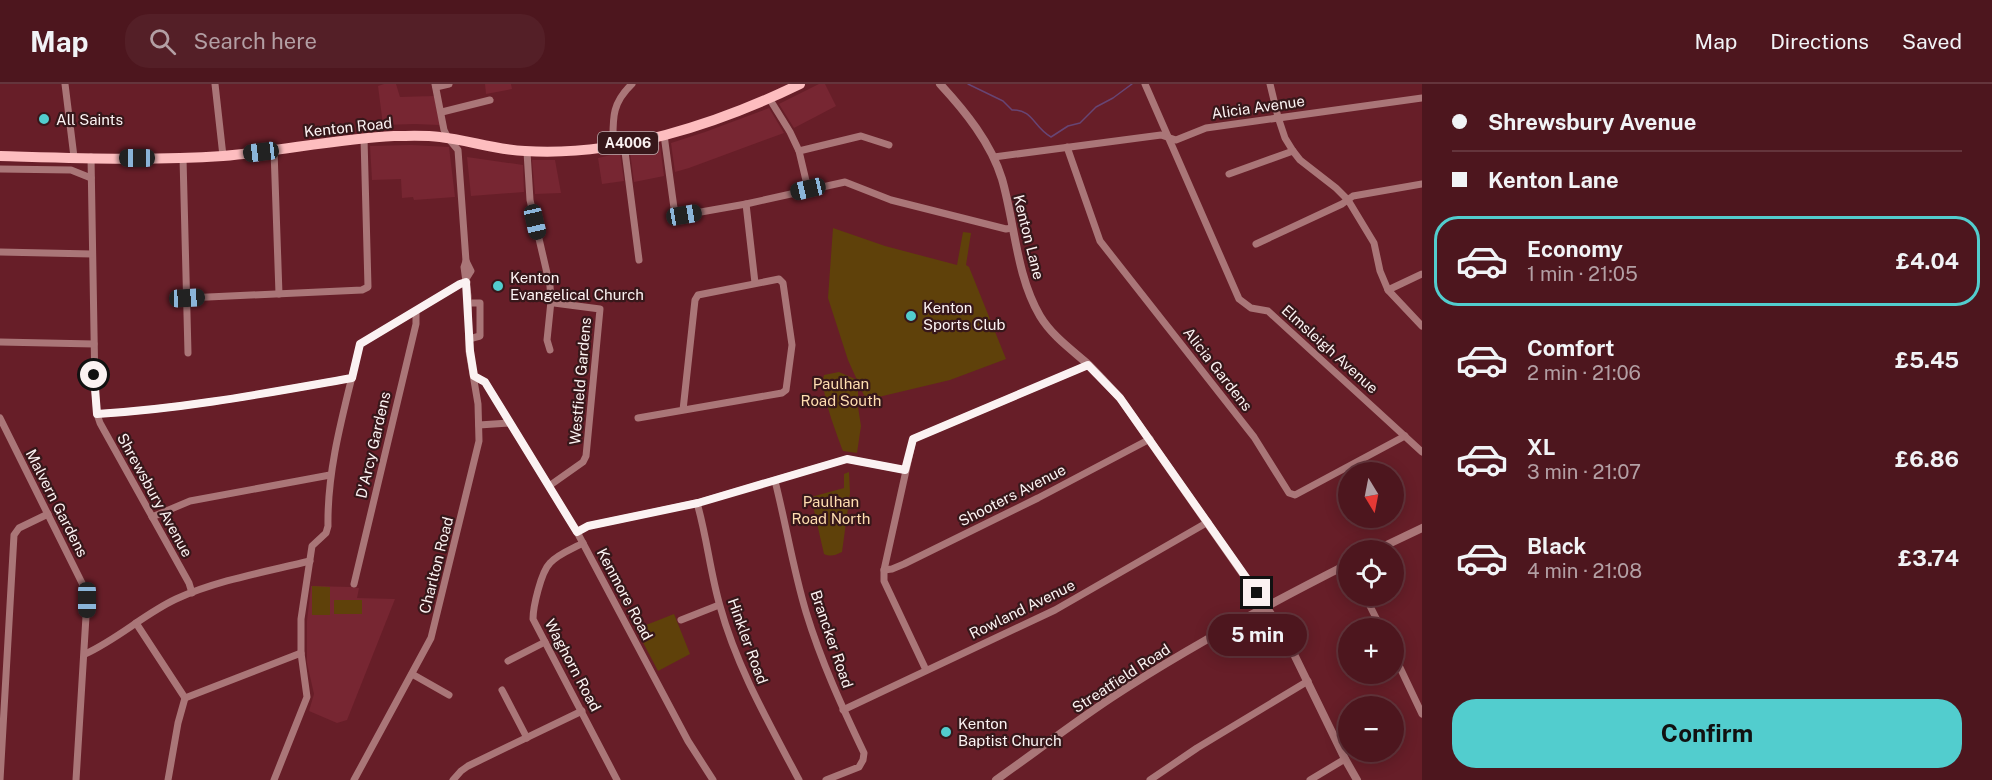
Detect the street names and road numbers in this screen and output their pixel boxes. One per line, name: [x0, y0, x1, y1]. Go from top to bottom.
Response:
street label: Alicia Avenue: [1210, 92, 1306, 122]
street label: Kenton Road: [303, 114, 393, 140]
road number: A4006: [598, 132, 658, 154]
street label: Kenton Lane: [1010, 193, 1048, 281]
street label: Elmsleigh Avenue: [1278, 301, 1382, 397]
street label: Westfield Gardens: [566, 316, 594, 446]
street label: Alicia Gardens: [1180, 324, 1256, 414]
street label: D'Arcy Gardens: [352, 390, 394, 500]
street label: Shrewsbury Avenue: [114, 430, 196, 560]
street label: Malvern Gardens: [23, 446, 91, 560]
street label: Shooters Avenue: [956, 461, 1068, 529]
street label: Charlton Road: [416, 515, 456, 615]
street label: Kenmore Road: [594, 545, 656, 643]
street label: Rowland Avenue: [966, 576, 1078, 642]
street label: Brancker Road: [807, 588, 857, 690]
street label: Hinkler Road: [725, 596, 771, 686]
street label: Waghorn Road: [542, 616, 604, 714]
street label: Streatfield Road: [1069, 640, 1173, 716]

